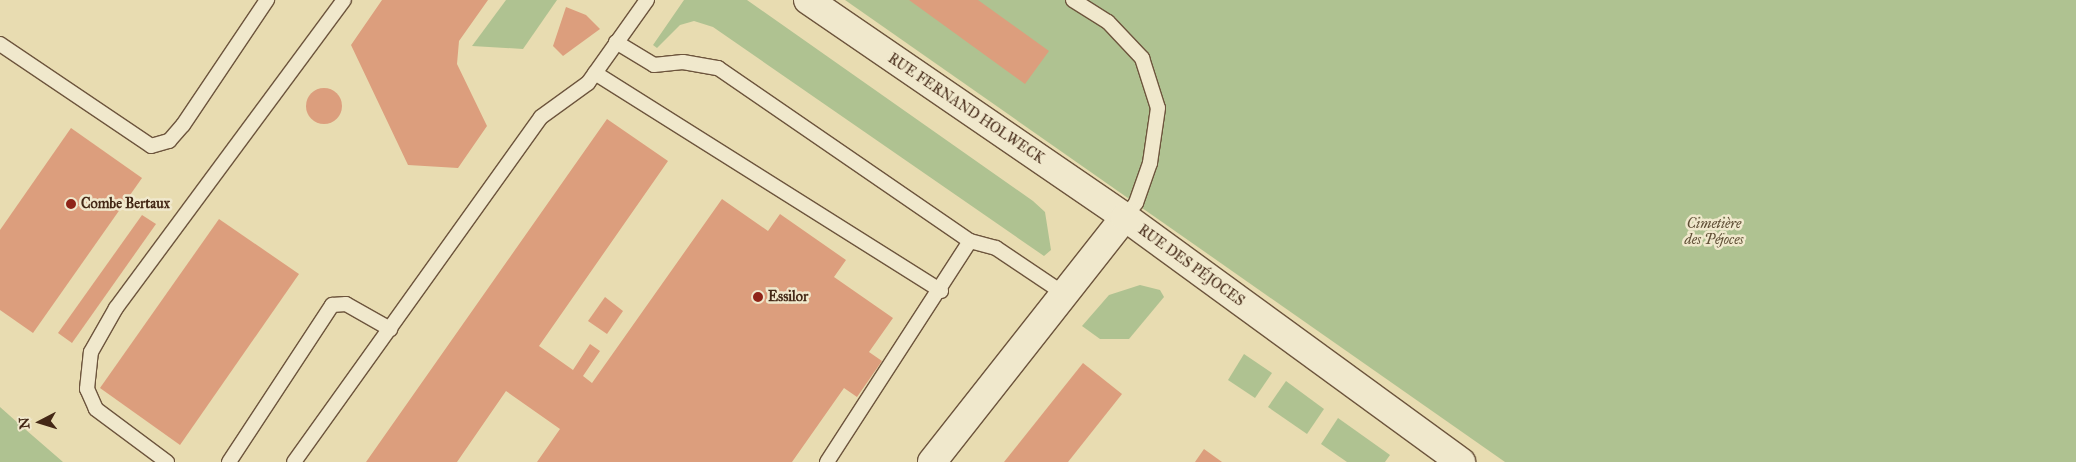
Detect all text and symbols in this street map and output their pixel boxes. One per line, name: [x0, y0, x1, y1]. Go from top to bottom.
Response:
street label: RUE FERNAND HOLWECK: [885, 50, 1047, 168]
place label: Combe Bertaux: [81, 196, 170, 212]
marker: Combe Bertaux: [65, 198, 77, 210]
park label: Cimetière des Péjoces: [1685, 216, 1743, 248]
street label: RUE DES PÉJOCES: [1135, 222, 1247, 310]
place label: Essilor: [768, 289, 808, 305]
marker: Essilor: [752, 291, 764, 303]
north arrow: [15, 397, 65, 447]
text: N: [16, 417, 34, 430]

